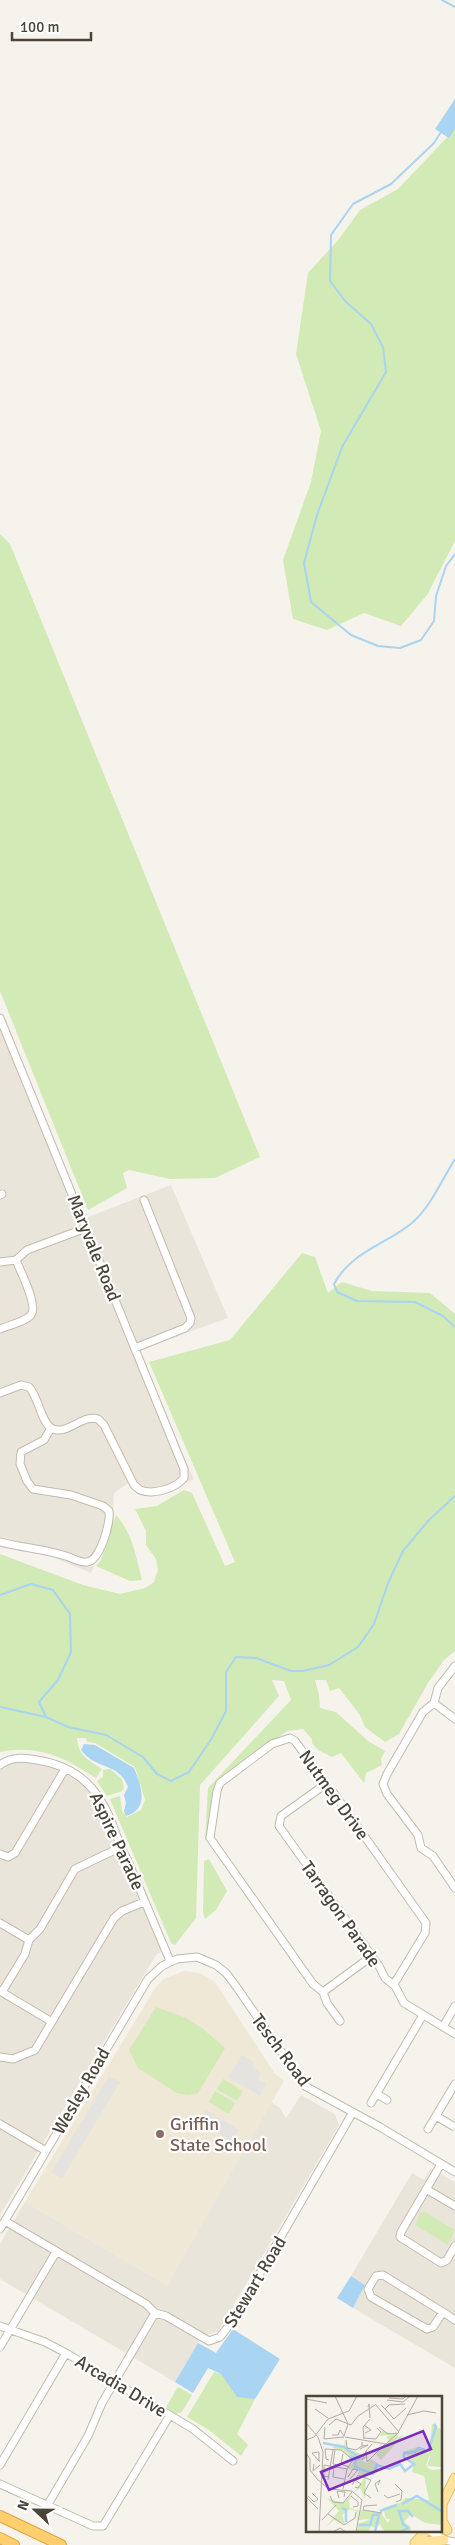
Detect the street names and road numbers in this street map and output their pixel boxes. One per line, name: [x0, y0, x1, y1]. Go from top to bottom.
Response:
street label: Maryvale Road: [63, 1191, 125, 1305]
street label: Nutmeg Drive: [294, 1746, 374, 1844]
street label: Aspire Parade: [85, 1789, 149, 1893]
street label: Tarragon Parade: [296, 1857, 386, 1971]
street label: Tesch Road: [247, 2009, 315, 2091]
street label: Wesley Road: [47, 2044, 115, 2138]
street label: Stewart Road: [219, 2232, 291, 2332]
street label: Arcadia Drive: [71, 2350, 171, 2422]

